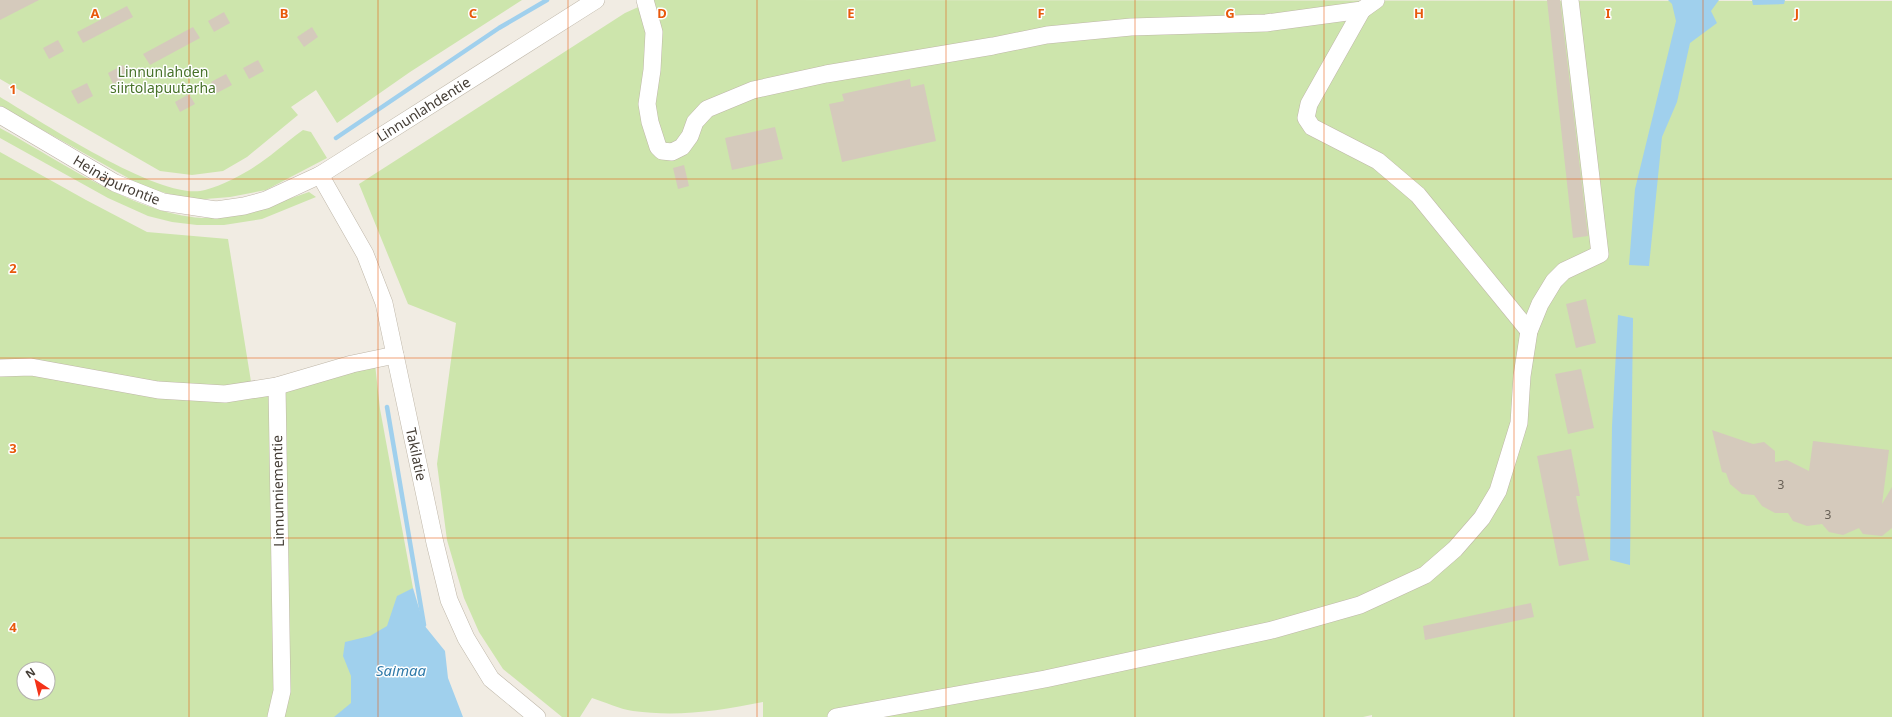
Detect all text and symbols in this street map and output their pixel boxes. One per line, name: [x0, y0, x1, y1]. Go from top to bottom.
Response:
text: A: [91, 4, 100, 22]
text: B: [280, 4, 288, 22]
text: C: [469, 4, 477, 22]
text: D: [657, 4, 667, 22]
text: E: [847, 4, 855, 22]
text: F: [1037, 4, 1045, 22]
text: G: [1225, 4, 1235, 22]
text: H: [1414, 4, 1424, 22]
text: I: [1605, 4, 1611, 22]
text: J: [1794, 4, 1799, 22]
park label: Linnunlahden siirtolapuutarha: [110, 62, 216, 97]
street label: Linnunlahdentie: [373, 72, 474, 146]
text: 1: [9, 80, 17, 98]
street label: Heinäpurontie: [70, 150, 163, 209]
text: 2: [9, 259, 17, 277]
street label: Takilatie: [402, 426, 432, 482]
street label: Linnunniementie: [267, 435, 288, 547]
text: 3: [9, 439, 17, 457]
house number: 3: [1778, 476, 1785, 493]
house number: 3: [1825, 506, 1832, 523]
text: 4: [9, 618, 17, 636]
water label: Saimaa: [376, 660, 427, 680]
north arrow: [16, 661, 56, 701]
text: N: [22, 664, 38, 681]

